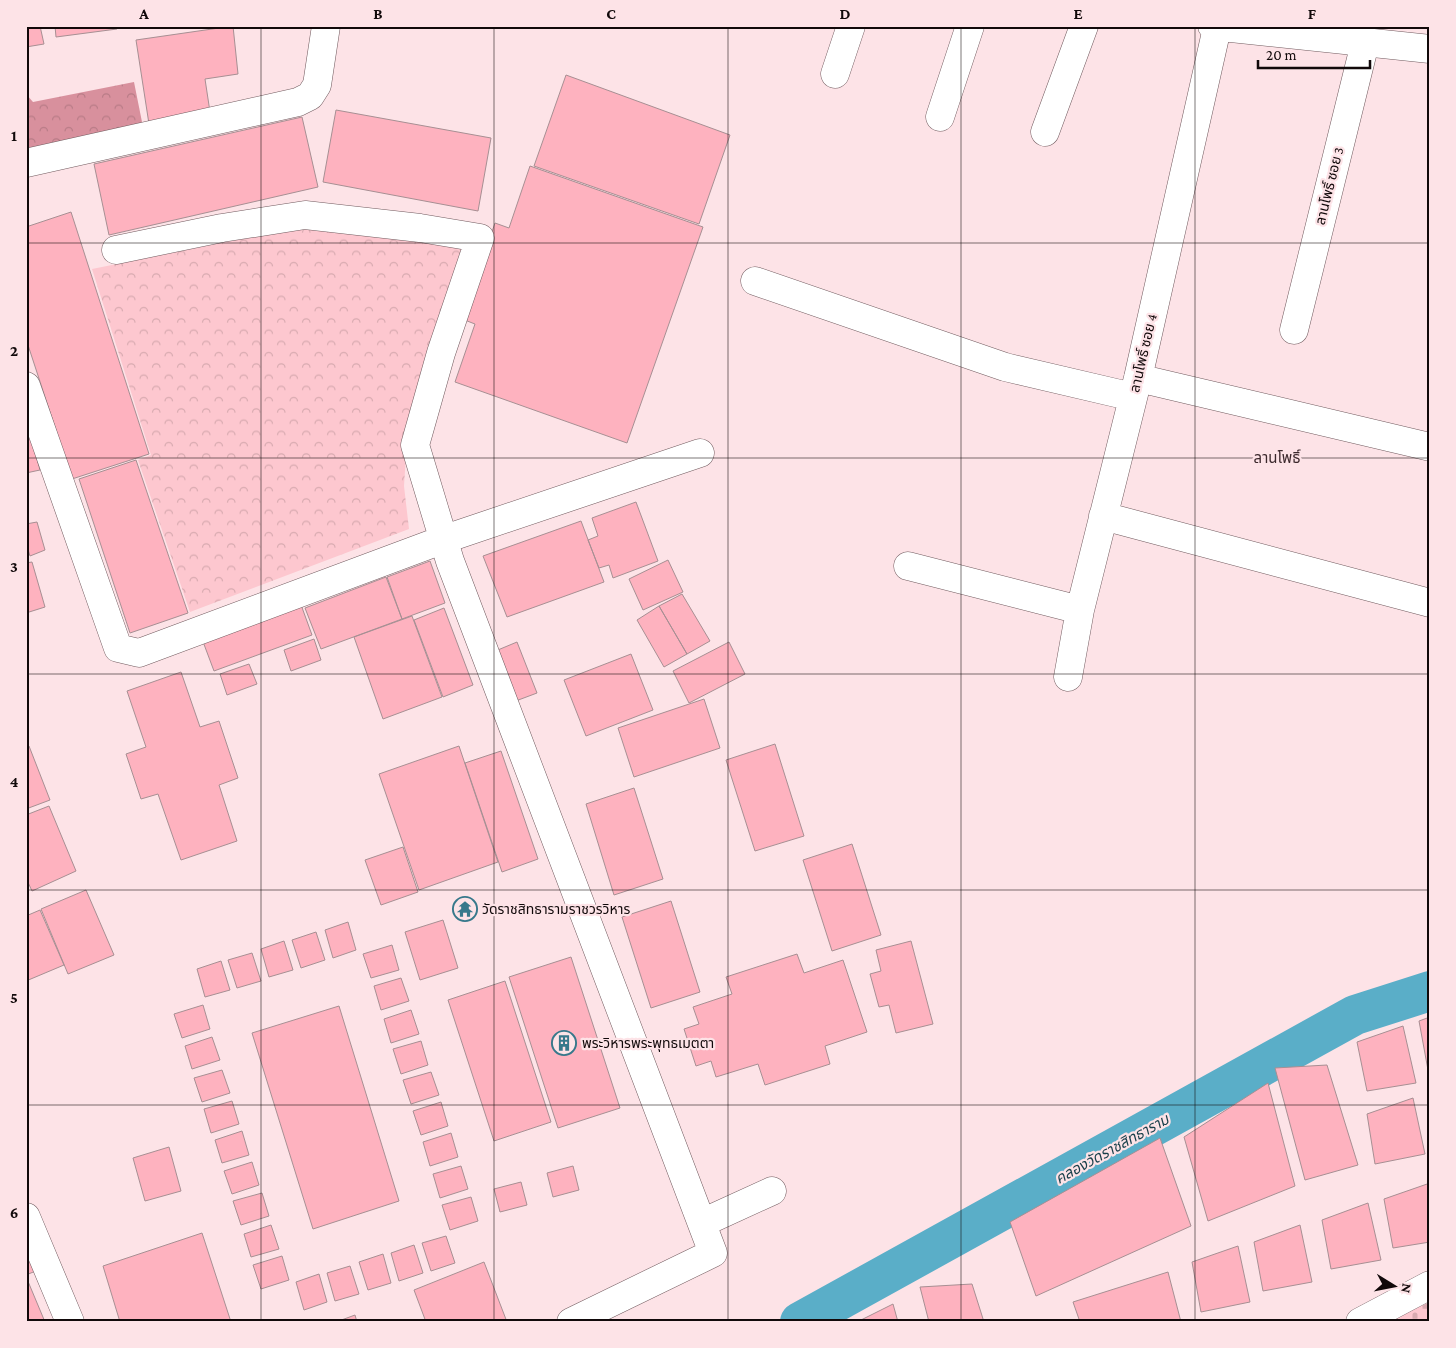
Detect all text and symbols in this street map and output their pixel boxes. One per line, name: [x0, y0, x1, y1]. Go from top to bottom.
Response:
text: A: [138, 5, 149, 22]
text: B: [373, 5, 383, 22]
text: C: [606, 5, 616, 22]
text: D: [839, 5, 851, 22]
text: E: [1073, 5, 1083, 22]
text: F: [1308, 5, 1317, 22]
scale bar: [1258, 38, 1371, 70]
text: 20 m: [1266, 47, 1297, 63]
text: 1: [11, 127, 17, 144]
street label: ลานโพธิ์ ซอย 3: [1311, 145, 1346, 227]
street label: ลานโพธิ์ ซอย 4: [1126, 312, 1160, 394]
text: 2: [10, 342, 18, 359]
district label: ลานโพธิ์: [1254, 449, 1301, 466]
text: 3: [10, 558, 18, 575]
text: 4: [10, 773, 19, 790]
temple icon: วัดราชสิทธารามราชวรวิหาร: [452, 896, 478, 922]
place label: วัดราชสิทธารามราชวรวิหาร: [482, 901, 630, 917]
text: 5: [10, 989, 18, 1006]
building icon: พระวิหารพระพุทธเมตตา: [551, 1030, 577, 1056]
place label: พระวิหารพระพุทธเมตตา: [582, 1035, 714, 1052]
water label: คลองวัดราชสิทธาราม: [1052, 1110, 1173, 1187]
text: 6: [10, 1204, 18, 1221]
north arrow: [1368, 1260, 1418, 1310]
text: N: [1398, 1282, 1416, 1295]

